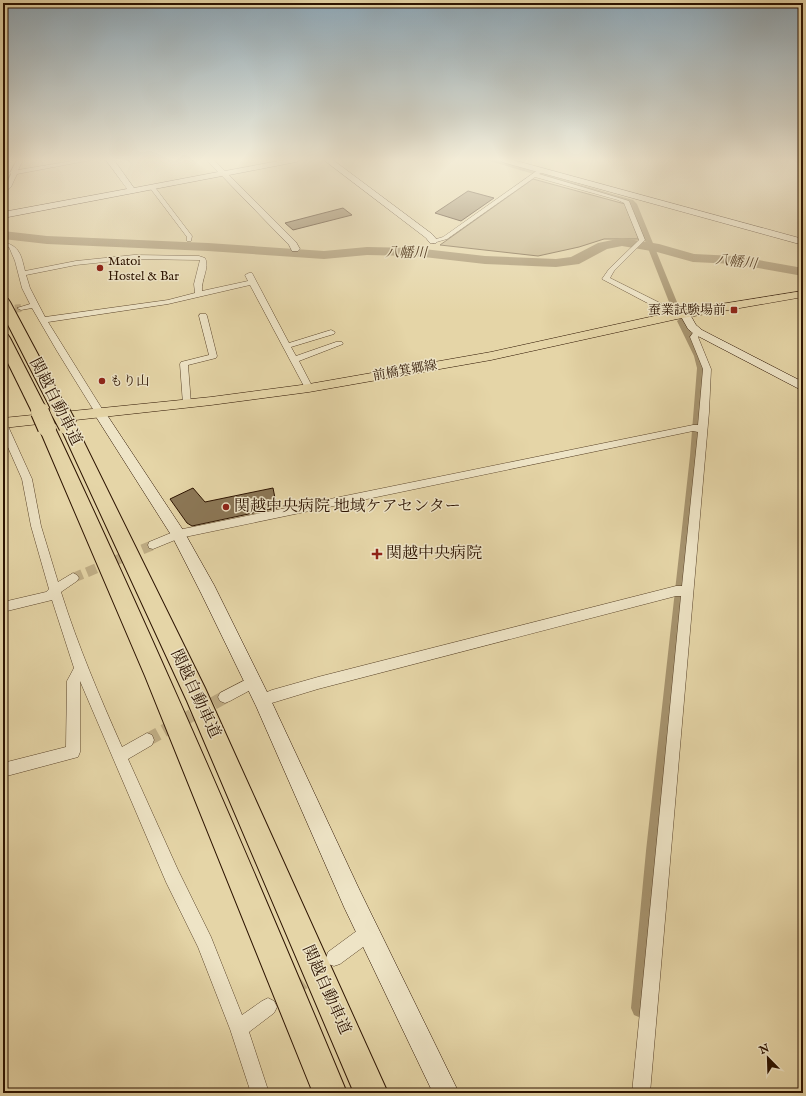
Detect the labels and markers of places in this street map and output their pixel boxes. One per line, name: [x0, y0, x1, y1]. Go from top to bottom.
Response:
place label: Matoi Hostel & Bar: [108, 253, 179, 285]
marker: Matoi Hostel & Bar: [95, 263, 105, 273]
place label: 蚕業試験場前: [648, 302, 726, 319]
marker: 蚕業試験場前: [729, 305, 739, 315]
place label: もり山: [110, 373, 149, 390]
marker: もり山: [97, 376, 107, 386]
place label: 関越中央病院 地域ケアセンター: [234, 497, 461, 517]
marker: 関越中央病院 地域ケアセンター: [221, 502, 231, 512]
place label: 関越中央病院: [386, 544, 482, 564]
marker: 関越中央病院: [371, 548, 383, 560]

